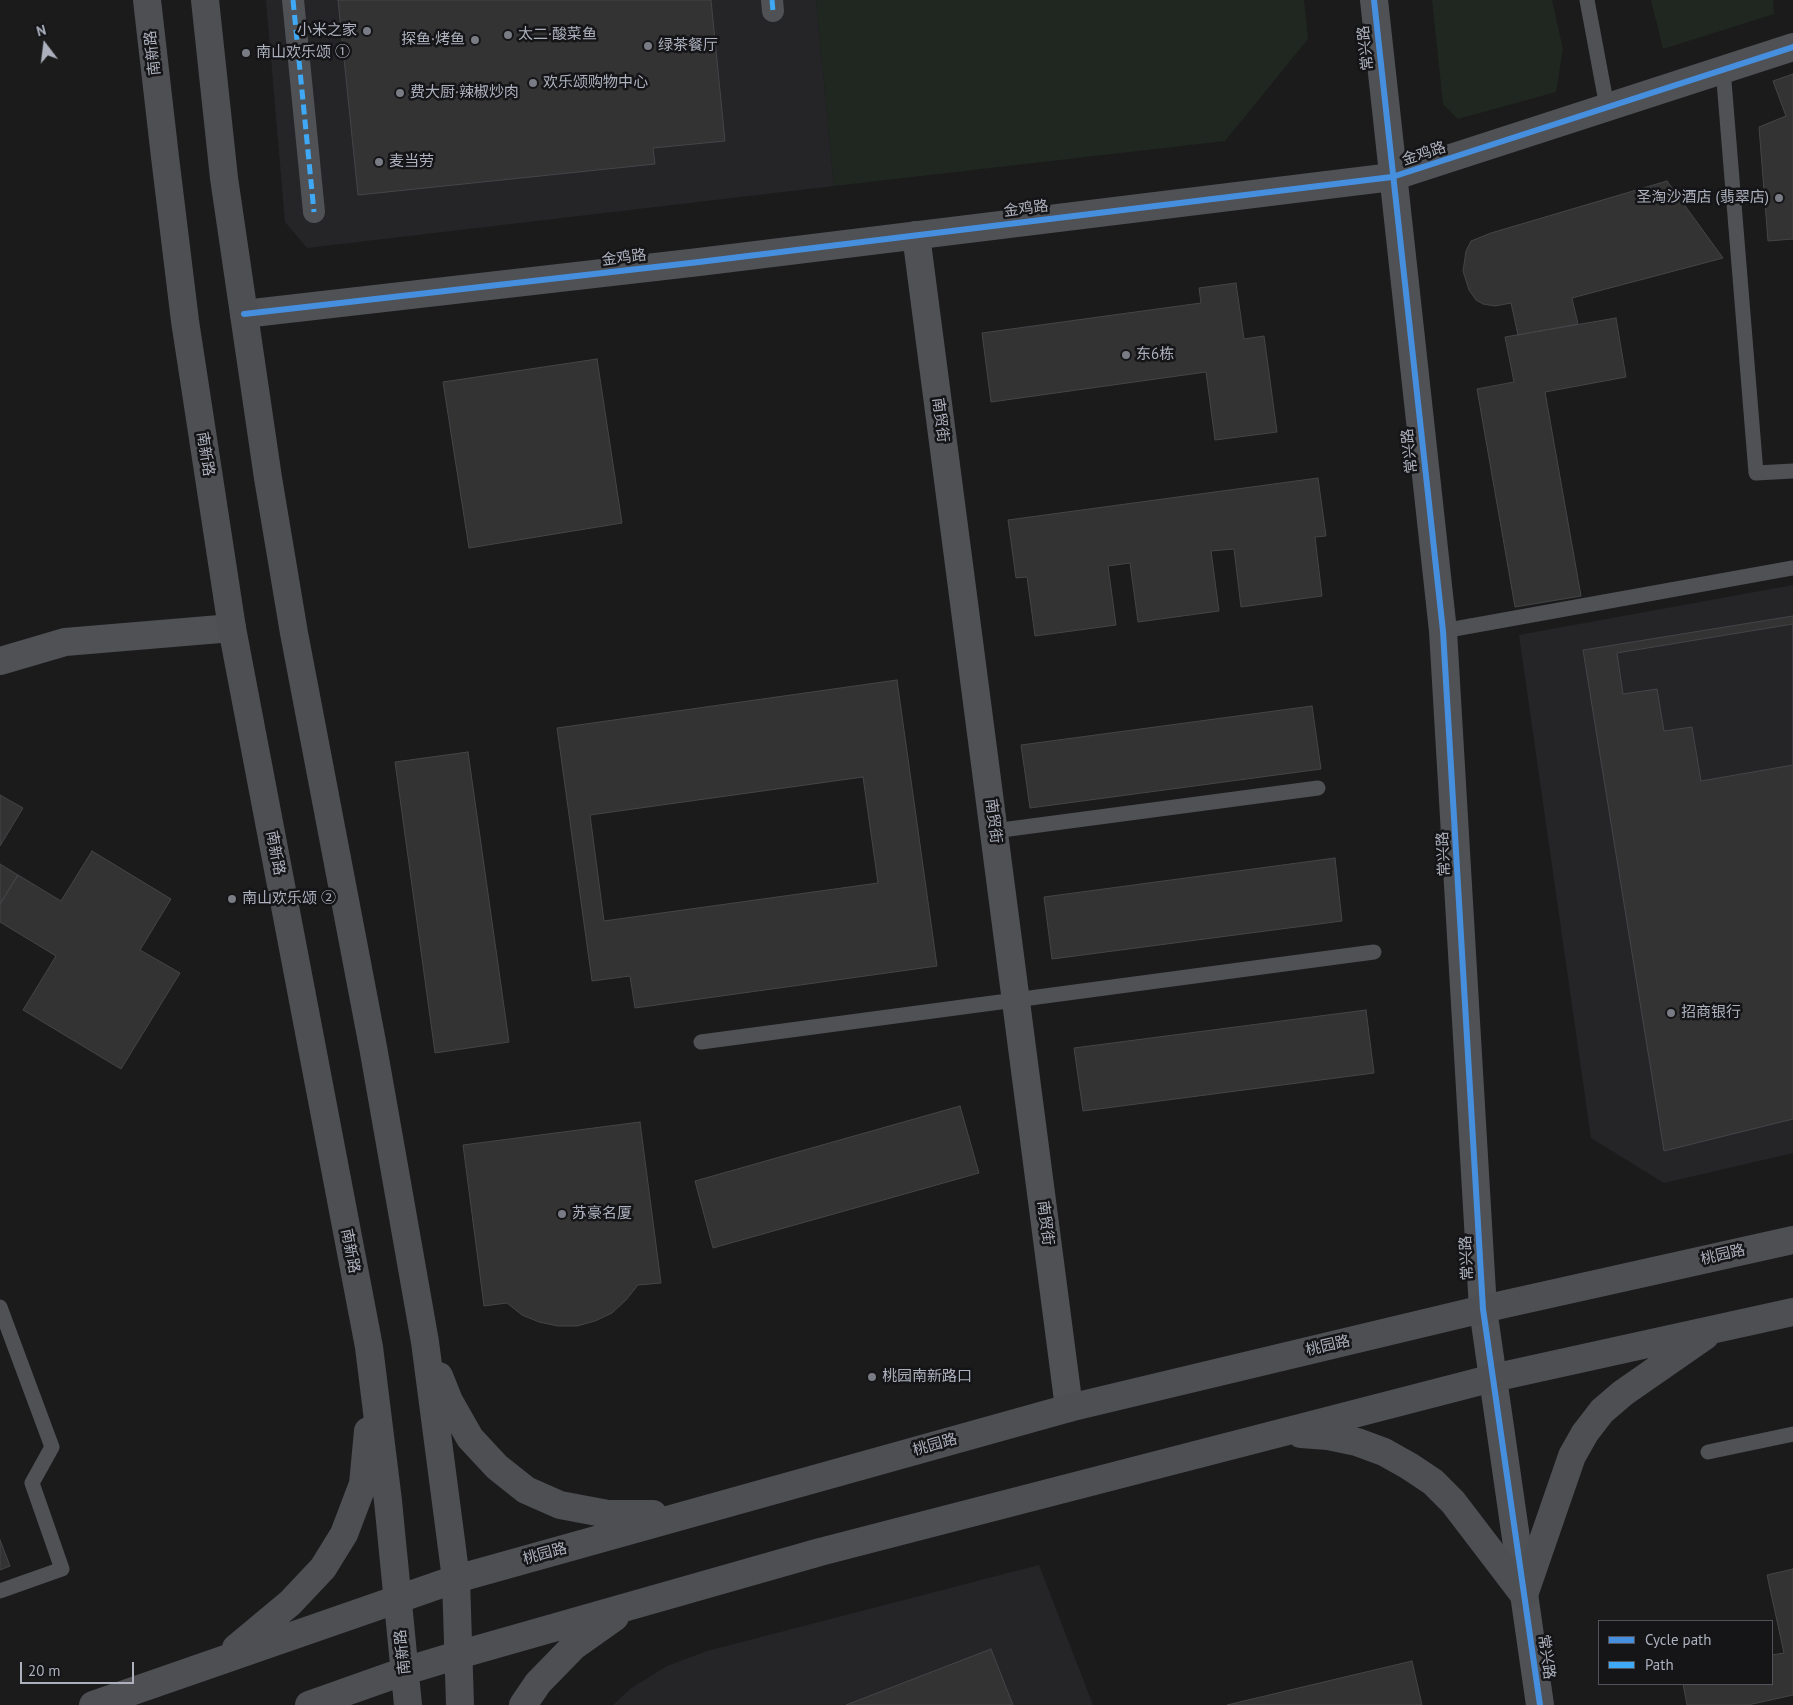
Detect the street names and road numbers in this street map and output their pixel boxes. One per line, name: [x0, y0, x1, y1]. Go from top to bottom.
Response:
street label: 常兴路: [1355, 25, 1377, 71]
street label: 南新路: [142, 30, 164, 76]
street label: 金鸡路: [1400, 138, 1448, 170]
street label: 金鸡路: [1003, 197, 1049, 221]
street label: 金鸡路: [601, 246, 647, 270]
street label: 南贸街: [928, 397, 952, 443]
street label: 常兴路: [1399, 428, 1421, 474]
street label: 南新路: [193, 430, 217, 478]
street label: 南贸街: [981, 798, 1005, 844]
street label: 南新路: [262, 829, 288, 877]
street label: 常兴路: [1434, 831, 1454, 877]
street label: 南贸街: [1033, 1200, 1057, 1246]
street label: 南新路: [337, 1227, 363, 1275]
street label: 常兴路: [1457, 1235, 1477, 1281]
street label: 桃园路: [1699, 1241, 1747, 1269]
street label: 桃园路: [1304, 1332, 1352, 1360]
street label: 桃园路: [911, 1430, 959, 1460]
street label: 桃园路: [521, 1539, 569, 1569]
street label: 南新路: [392, 1629, 414, 1675]
street label: 常兴路: [1534, 1633, 1558, 1681]

